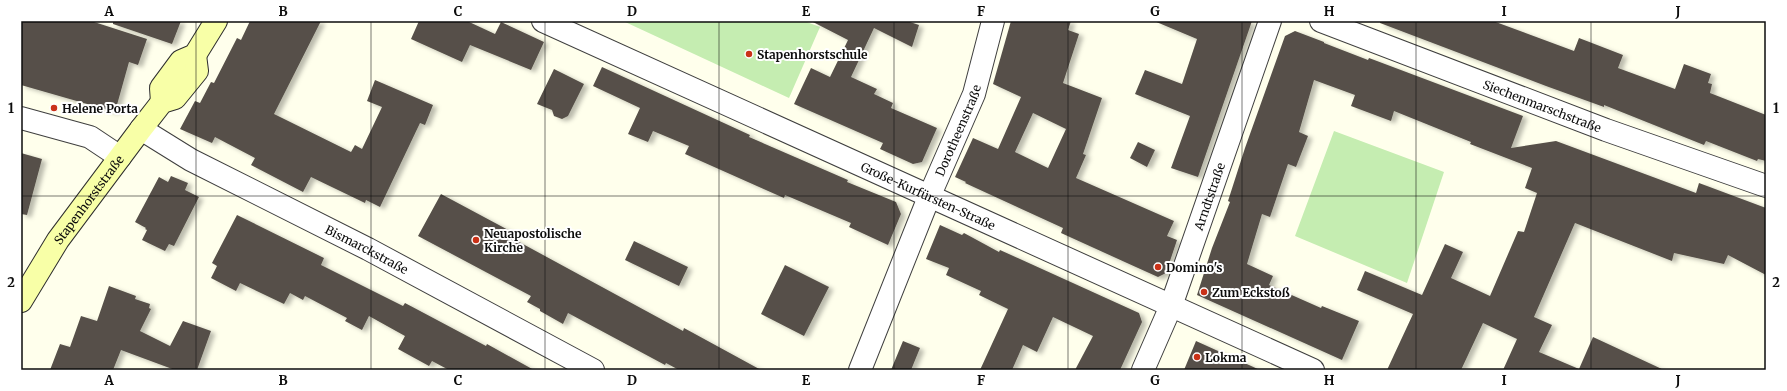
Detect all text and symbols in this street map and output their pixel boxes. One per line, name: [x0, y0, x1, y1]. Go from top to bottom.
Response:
text: A: [103, 3, 114, 20]
text: B: [278, 3, 288, 20]
text: C: [454, 3, 463, 20]
text: D: [627, 3, 637, 20]
text: E: [802, 3, 811, 20]
text: F: [977, 3, 985, 20]
text: G: [1150, 3, 1160, 20]
text: H: [1324, 3, 1335, 20]
text: I: [1501, 3, 1507, 20]
text: J: [1674, 3, 1681, 20]
place label: Stapenhorstschule: [757, 47, 868, 62]
marker: Stapenhorstschule: [744, 49, 754, 59]
street label: Siechenmarschstraße: [1481, 76, 1604, 135]
street label: Dorotheenstraße: [932, 83, 984, 178]
text: 1: [8, 100, 14, 117]
text: 1: [1773, 100, 1779, 117]
place label: Helene Porta: [62, 101, 138, 116]
marker: Helene Porta: [49, 103, 59, 113]
street label: Stapenhorststraße: [50, 152, 126, 247]
street label: Große-Kurfürsten-Straße: [859, 159, 998, 233]
street label: Arndtstraße: [1190, 161, 1228, 233]
street label: Bismarckstraße: [323, 221, 411, 277]
place label: Neuapostolische Kirche: [484, 226, 582, 255]
marker: Neuapostolische Kirche: [471, 235, 481, 245]
place label: Domino's: [1166, 260, 1222, 275]
marker: Domino's: [1153, 262, 1163, 272]
text: 2: [7, 274, 15, 291]
text: 2: [1772, 274, 1780, 291]
place label: Zum Eckstoß: [1212, 285, 1290, 300]
marker: Zum Eckstoß: [1199, 287, 1209, 297]
place label: Lokma: [1205, 350, 1247, 365]
marker: Lokma: [1192, 352, 1202, 362]
text: A: [103, 372, 114, 389]
text: B: [278, 372, 288, 389]
text: C: [454, 372, 463, 389]
text: D: [627, 372, 637, 389]
text: E: [802, 372, 811, 389]
text: F: [977, 372, 985, 389]
text: G: [1150, 372, 1160, 389]
text: H: [1324, 372, 1335, 389]
text: I: [1501, 372, 1507, 389]
text: J: [1674, 372, 1681, 389]

